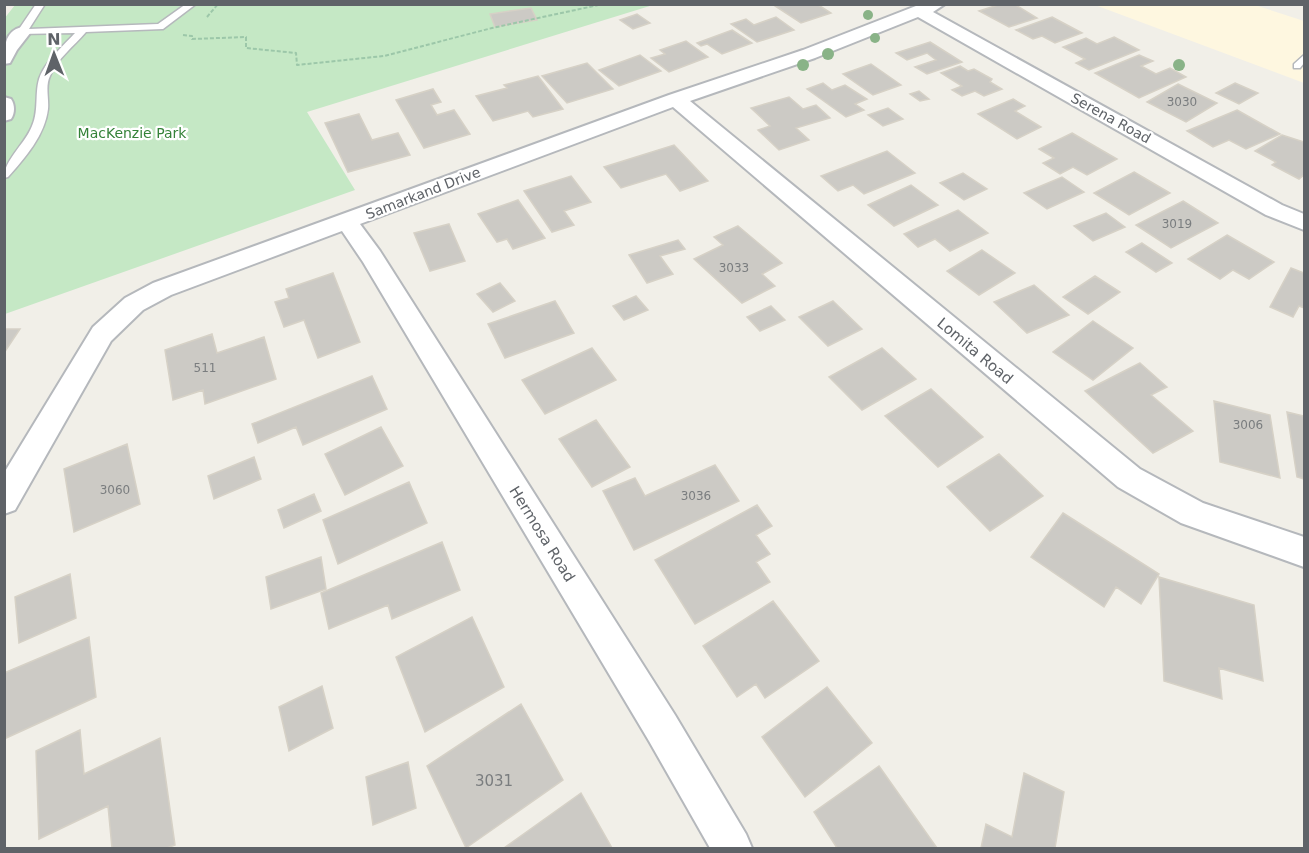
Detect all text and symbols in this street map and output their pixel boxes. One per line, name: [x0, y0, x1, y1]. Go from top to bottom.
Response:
north arrow: [24, 24, 84, 84]
text: N: [47, 30, 61, 49]
street label: Serena Road: [1068, 90, 1154, 146]
house number: 3030: [1167, 95, 1197, 109]
park label: MacKenzie Park: [78, 125, 187, 141]
street label: Samarkand Drive: [363, 164, 483, 222]
house number: 3019: [1162, 217, 1192, 231]
house number: 3033: [719, 261, 749, 275]
street label: Lomita Road: [933, 314, 1017, 388]
house number: 511: [194, 361, 216, 375]
house number: 3006: [1233, 418, 1263, 432]
house number: 3060: [100, 483, 130, 497]
street label: Hermosa Road: [505, 483, 579, 585]
house number: 3036: [681, 489, 711, 503]
house number: 3031: [475, 772, 513, 790]

